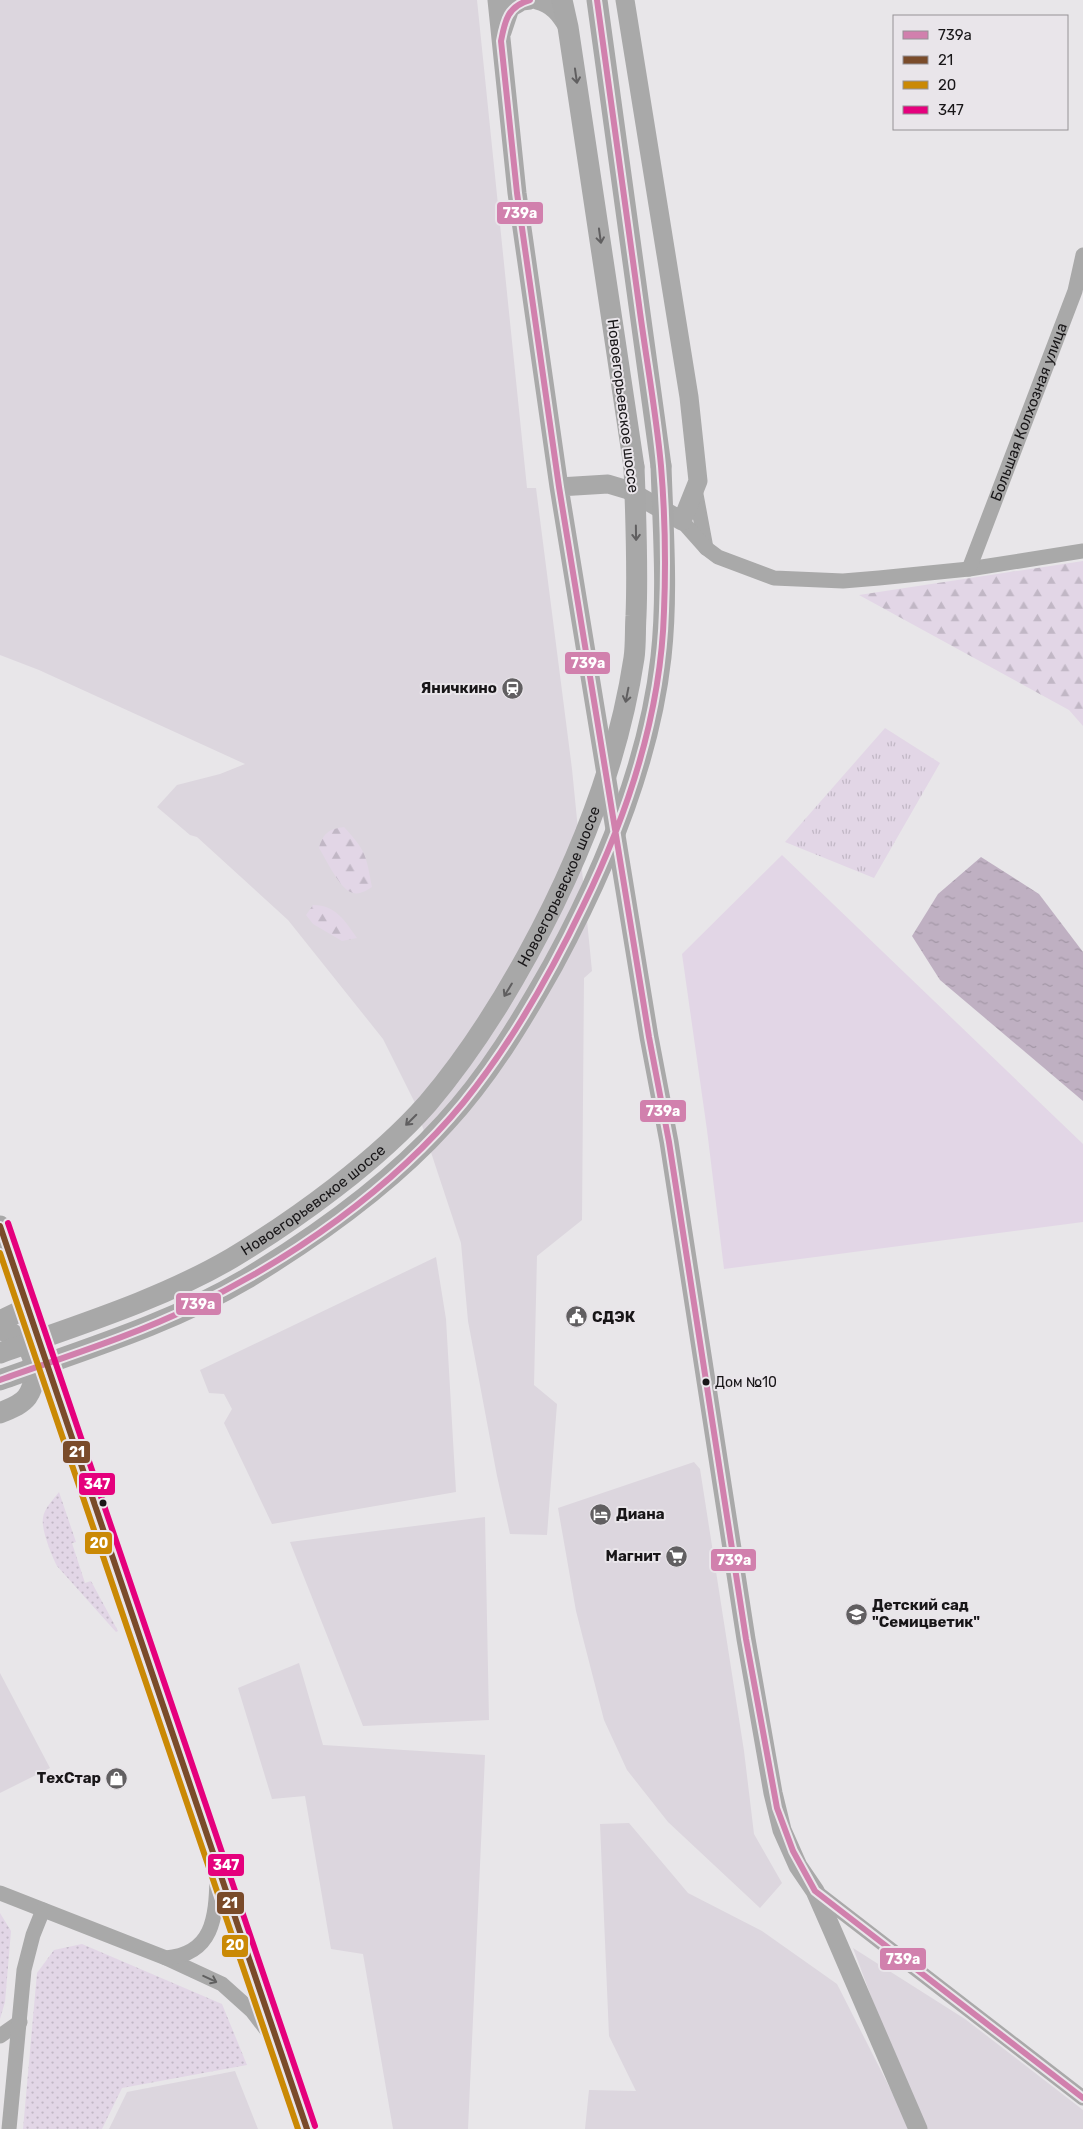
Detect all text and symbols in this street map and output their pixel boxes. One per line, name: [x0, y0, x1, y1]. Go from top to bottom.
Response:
legend: [893, 15, 1068, 130]
text: 739а: [938, 26, 972, 44]
text: 21: [938, 51, 953, 69]
one-way arrow: [571, 67, 581, 83]
text: 20: [938, 76, 956, 94]
text: 347: [938, 101, 964, 119]
line badge: 739а: [496, 201, 544, 225]
text: 739а: [503, 205, 537, 222]
one-way arrow: [595, 228, 605, 244]
street label: Новоегорьевское шоссе: [603, 318, 643, 494]
street label: Большая Колхозная улица: [987, 320, 1071, 504]
one-way arrow: [632, 525, 641, 541]
line badge: 739а: [564, 651, 611, 675]
text: 739а: [571, 655, 605, 672]
station icon: Яничкино: [501, 676, 525, 700]
place label: Яничкино: [421, 679, 497, 697]
one-way arrow: [621, 687, 631, 703]
street label: Новоегорьевское шоссе: [514, 804, 604, 970]
one-way arrow: [502, 983, 512, 997]
line badge: 739а: [639, 1099, 687, 1123]
text: 739а: [646, 1103, 680, 1120]
one-way arrow: [405, 1114, 417, 1126]
street label: Новоегорьевское шоссе: [238, 1141, 389, 1259]
line badge: 739а: [175, 1292, 222, 1316]
text: 739а: [181, 1296, 215, 1313]
public building icon: СДЭК: [564, 1305, 588, 1329]
place label: СДЭК: [592, 1308, 636, 1326]
place label: Дом №10: [715, 1374, 777, 1391]
marker: Дом №10: [701, 1377, 711, 1387]
line badge: 21: [62, 1440, 91, 1464]
text: 21: [69, 1444, 85, 1461]
line badge: 347: [78, 1472, 116, 1496]
text: 347: [84, 1476, 110, 1493]
unlabelled marker: [98, 1498, 108, 1508]
hotel icon: Диана: [588, 1502, 612, 1526]
place label: Диана: [616, 1505, 665, 1523]
line badge: 20: [84, 1531, 113, 1555]
text: 20: [90, 1535, 108, 1552]
supermarket icon: Магнит: [665, 1544, 689, 1568]
place label: Магнит: [605, 1547, 662, 1565]
line badge: 739а: [710, 1548, 757, 1572]
text: 739а: [717, 1552, 751, 1569]
place label: Детский сад "Семицветик": [872, 1596, 980, 1631]
school or university icon: Детский сад "Семицветик": [844, 1602, 868, 1626]
shop icon: ТехСтар: [105, 1766, 129, 1790]
place label: ТехСтар: [37, 1769, 101, 1787]
line badge: 347: [207, 1853, 245, 1877]
text: 347: [213, 1857, 239, 1874]
line badge: 21: [216, 1891, 245, 1915]
text: 21: [222, 1895, 238, 1912]
line badge: 20: [221, 1934, 249, 1958]
text: 20: [226, 1937, 244, 1954]
line badge: 739а: [879, 1947, 927, 1971]
text: 739а: [886, 1951, 920, 1968]
one-way arrow: [202, 1975, 217, 1984]

